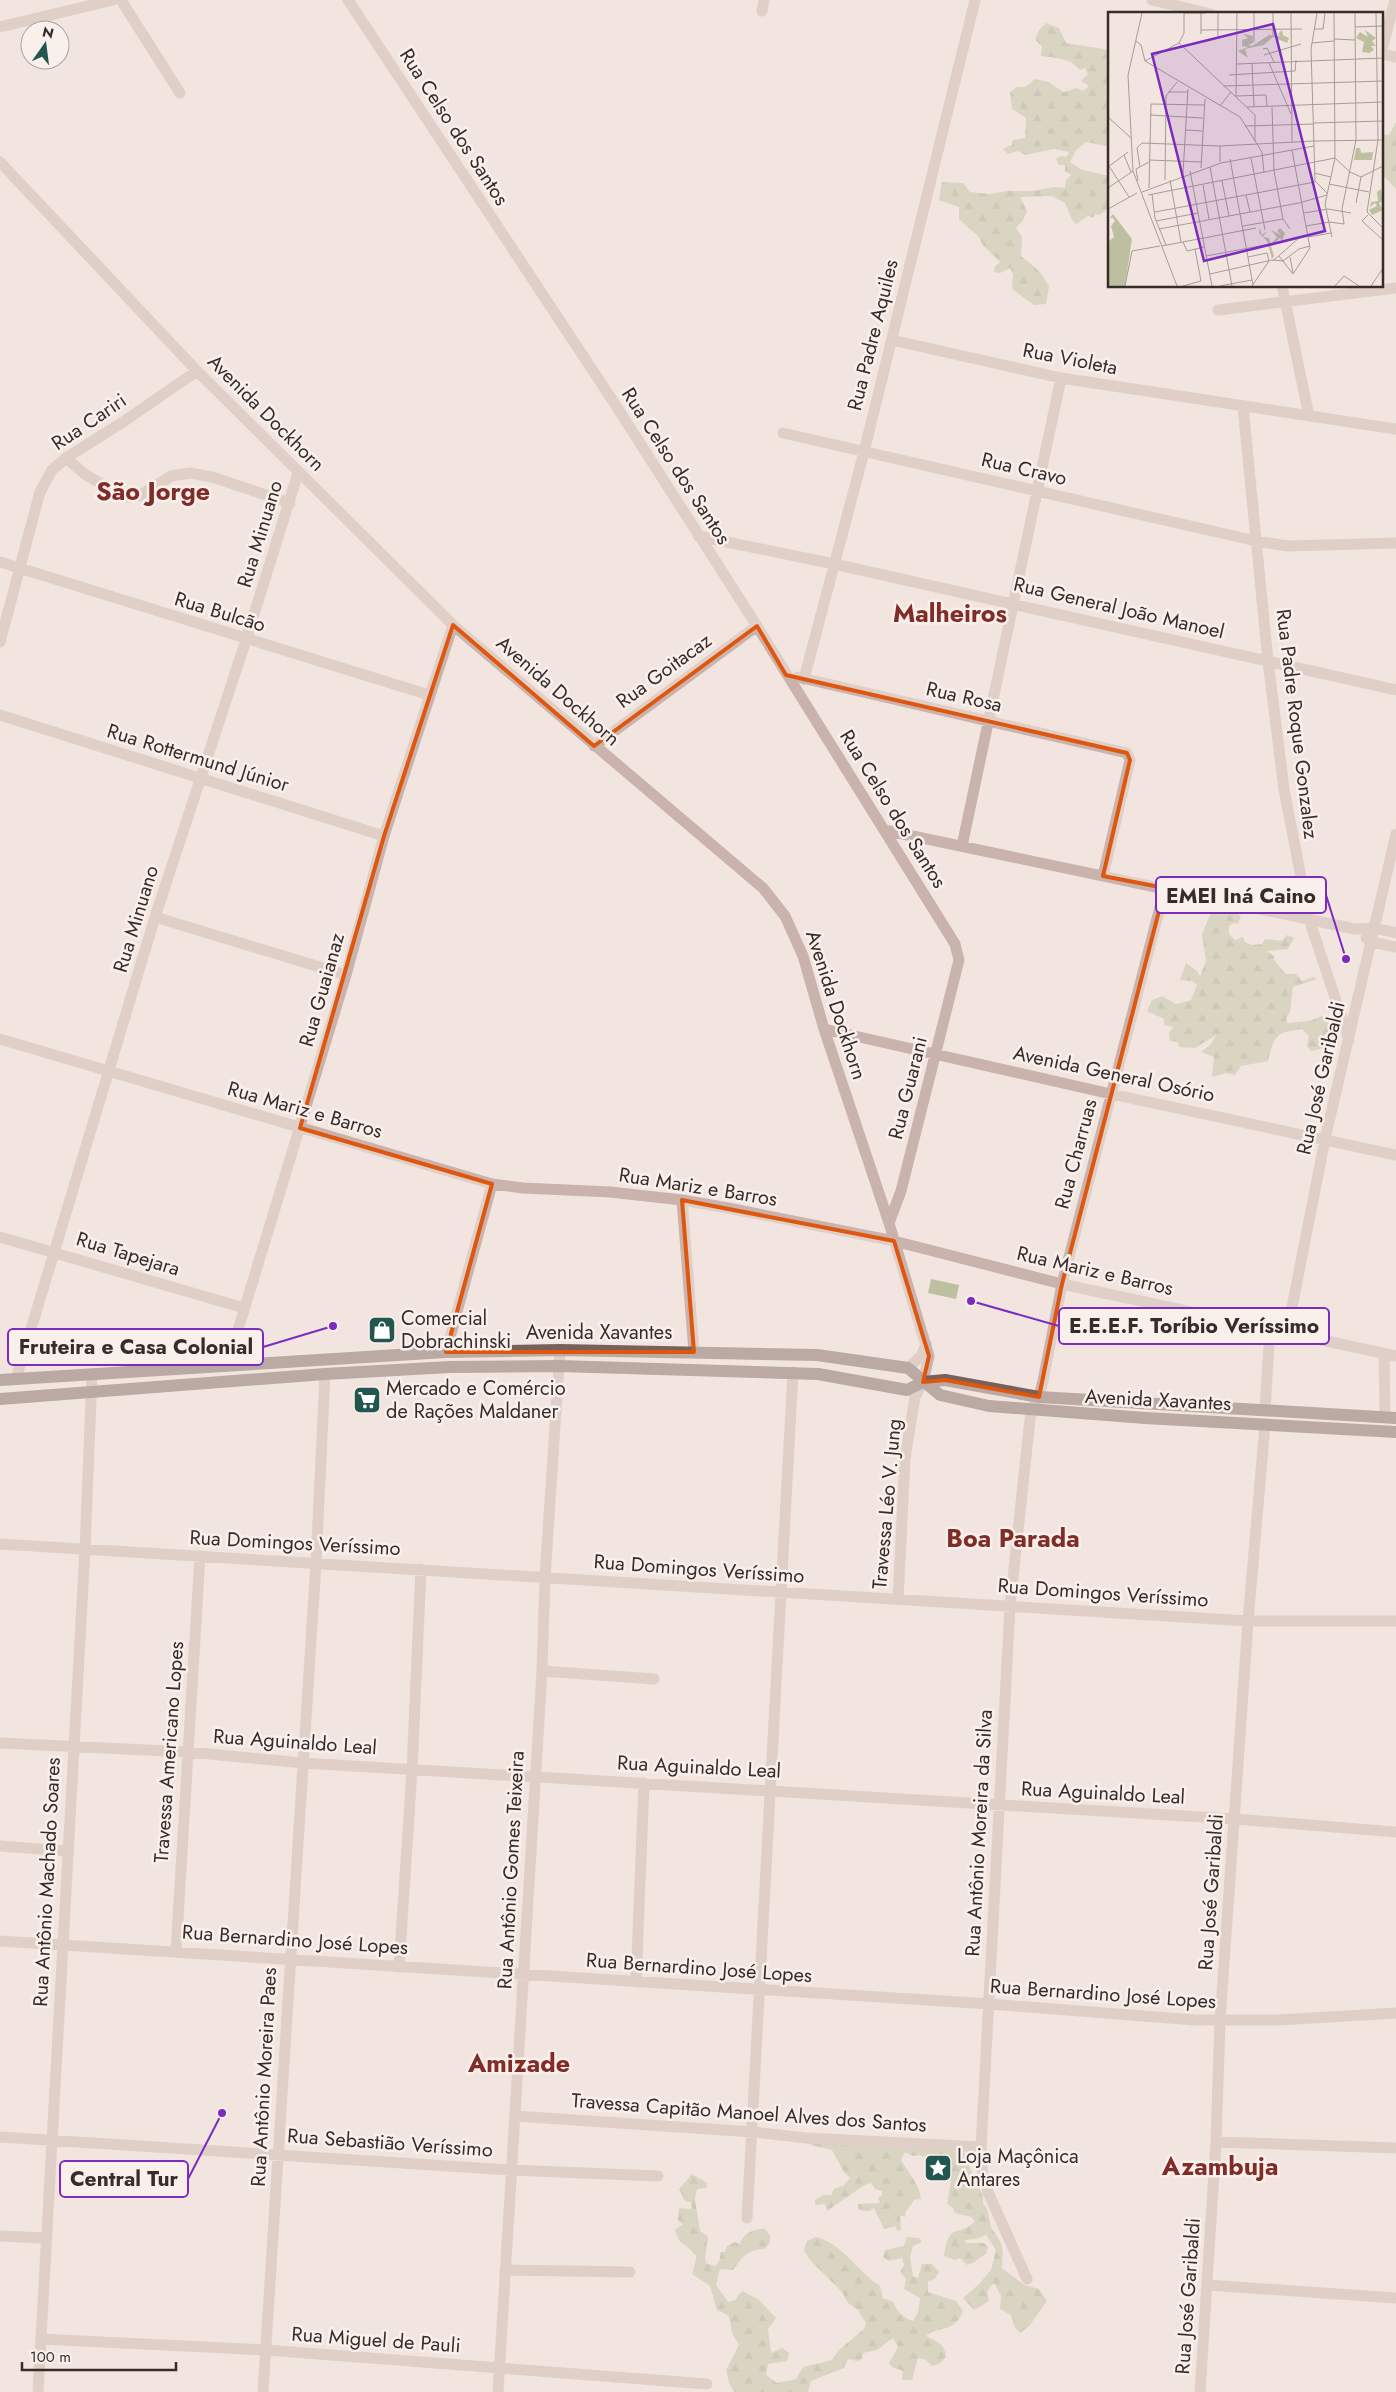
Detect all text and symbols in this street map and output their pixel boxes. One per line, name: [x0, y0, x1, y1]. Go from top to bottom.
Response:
inset map: [1108, 12, 1384, 288]
north arrow: [20, 20, 70, 70]
text: N: [40, 21, 56, 43]
street label: Rua Celso dos Santos: [392, 43, 516, 211]
street label: Rua Padre Aquiles: [840, 256, 906, 414]
street label: Rua Violeta: [1020, 336, 1120, 382]
street label: Avenida Dockhorn: [201, 348, 331, 478]
street label: Rua Celso dos Santos: [614, 382, 738, 550]
street label: Rua Cariri: [46, 386, 132, 458]
street label: Rua Cravo: [978, 445, 1070, 493]
district label: São Jorge: [96, 473, 210, 509]
street label: Rua Minuano: [230, 477, 290, 591]
street label: Rua General João Manoel: [1011, 570, 1227, 646]
street label: Rua Bulcão: [171, 584, 269, 640]
district label: Malheiros: [893, 595, 1007, 631]
street label: Rua Padre Roque Gonzalez: [1269, 607, 1325, 841]
street label: Rua Goitacaz: [610, 626, 718, 716]
street label: Avenida Dockhorn: [490, 629, 626, 753]
street label: Rua Rosa: [923, 674, 1005, 720]
street label: Rua Rottermund Júnior: [103, 717, 293, 800]
street label: Rua Celso dos Santos: [832, 724, 954, 894]
street label: Rua Minuano: [106, 862, 166, 976]
callout: EMEI Iná Caino: [1156, 877, 1326, 913]
text: EMEI Iná Caino: [1166, 881, 1316, 911]
street label: Avenida Dockhorn: [798, 927, 874, 1083]
street label: Rua Guaianaz: [292, 930, 352, 1050]
street label: Rua José Garibaldi: [1289, 998, 1353, 1158]
street label: Rua Guarani: [881, 1033, 935, 1143]
street label: Avenida General Osório: [1011, 1038, 1217, 1110]
street label: Rua Mariz e Barros: [224, 1074, 386, 1146]
street label: Rua Charruas: [1047, 1096, 1105, 1212]
street label: Rua Mariz e Barros: [617, 1160, 779, 1214]
street label: Rua Tapejara: [73, 1224, 183, 1284]
street label: Rua Mariz e Barros: [1014, 1239, 1176, 1303]
place label: Comercial Dobrachinski: [401, 1304, 511, 1356]
callout: E.E.E.F. Toríbio Veríssimo: [1059, 1308, 1329, 1344]
text: E.E.E.F. Toríbio Veríssimo: [1069, 1311, 1319, 1341]
shop icon: Comercial Dobrachinski: [367, 1315, 397, 1345]
street label: Avenida Xavantes: [526, 1318, 672, 1347]
callout: Fruteira e Casa Colonial: [8, 1329, 263, 1365]
text: Fruteira e Casa Colonial: [19, 1332, 253, 1362]
place label: Mercado e Comércio de Rações Maldaner: [386, 1374, 566, 1426]
street label: Avenida Xavantes: [1084, 1382, 1232, 1418]
supermarket icon: Mercado e Comércio de Rações Maldaner: [352, 1385, 382, 1415]
street label: Travessa Léo V. Jung: [865, 1417, 909, 1591]
district label: Boa Parada: [946, 1520, 1080, 1556]
street label: Rua Domingos Veríssimo: [189, 1523, 401, 1563]
street label: Rua Domingos Veríssimo: [593, 1547, 805, 1591]
street label: Rua Domingos Veríssimo: [997, 1571, 1209, 1615]
street label: Travessa Americano Lopes: [147, 1640, 191, 1864]
street label: Rua Antônio Moreira da Silva: [958, 1709, 1000, 1957]
street label: Rua Aguinaldo Leal: [212, 1722, 378, 1762]
street label: Rua Aguinaldo Leal: [616, 1748, 782, 1786]
street label: Rua Antônio Gomes Teixeira: [490, 1750, 532, 1990]
street label: Rua Antônio Machado Soares: [26, 1757, 68, 2007]
street label: Rua Aguinaldo Leal: [1020, 1774, 1186, 1812]
street label: Rua José Garibaldi: [1191, 1813, 1231, 1971]
street label: Rua Bernardino José Lopes: [181, 1918, 409, 1962]
street label: Rua Bernardino José Lopes: [585, 1946, 813, 1990]
street label: Rua Antônio Moreira Paes: [244, 1967, 284, 2187]
street label: Rua Bernardino José Lopes: [989, 1972, 1217, 2016]
district label: Amizade: [467, 2045, 570, 2081]
street label: Travessa Capitão Manoel Alves dos Santos: [570, 2086, 928, 2140]
street label: Rua Sebastião Veríssimo: [286, 2121, 494, 2165]
place label: Loja Maçônica Antares: [957, 2142, 1079, 2194]
district label: Azambuja: [1161, 2148, 1278, 2184]
place icon: Loja Maçônica Antares: [923, 2153, 953, 2183]
callout: Central Tur: [60, 2161, 188, 2197]
text: Central Tur: [70, 2164, 178, 2194]
street label: Rua José Garibaldi: [1168, 2217, 1208, 2375]
street label: Rua Miguel de Pauli: [290, 2320, 462, 2360]
scale bar: [22, 2340, 176, 2372]
text: 100 m: [30, 2346, 71, 2368]

